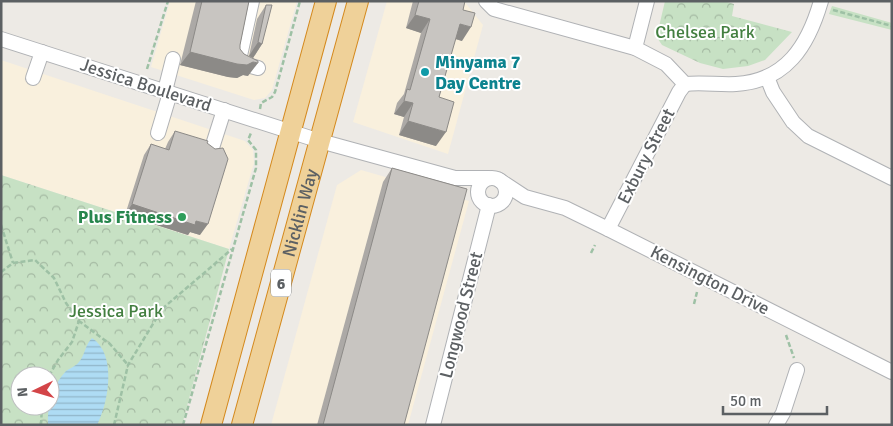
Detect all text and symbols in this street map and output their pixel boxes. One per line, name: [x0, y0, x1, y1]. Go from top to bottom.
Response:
park label: Chelsea Park: [655, 21, 755, 43]
place label: Minyama 7 Day Centre: [435, 51, 521, 94]
street label: Jessica Boulevard: [78, 53, 214, 117]
marker: Minyama 7 Day Centre: [419, 66, 431, 78]
street label: Exbury Street: [613, 105, 679, 207]
street label: Nicklin Way: [278, 166, 323, 259]
place label: Plus Fitness: [78, 206, 172, 228]
marker: Plus Fitness: [176, 211, 188, 223]
street label: Kensington Drive: [647, 240, 773, 320]
street label: Longwood Street: [435, 250, 487, 380]
road number: 6: [271, 270, 291, 296]
park label: Jessica Park: [69, 300, 163, 322]
north arrow: [10, 366, 60, 416]
scale bar: [723, 384, 827, 416]
text: N: [14, 386, 31, 398]
text: 50 m: [730, 392, 761, 410]

